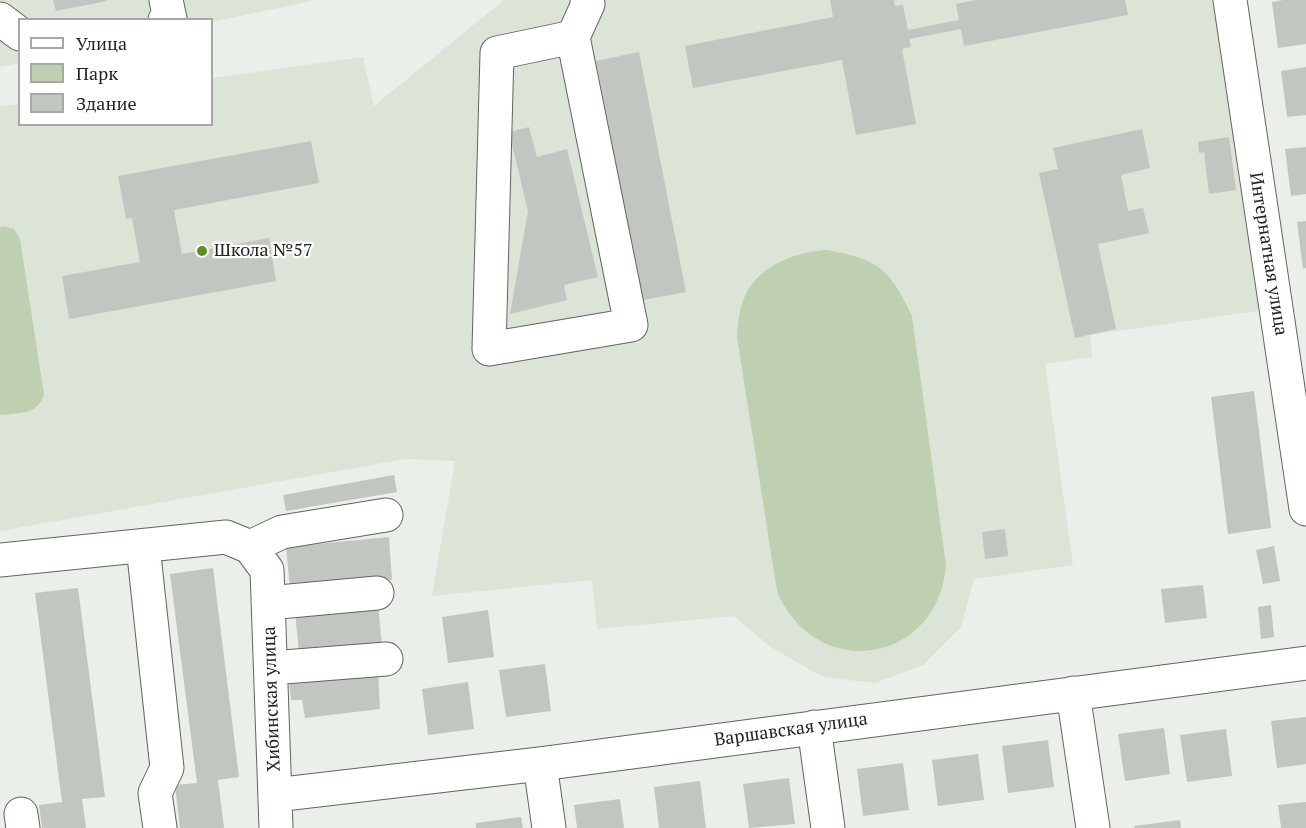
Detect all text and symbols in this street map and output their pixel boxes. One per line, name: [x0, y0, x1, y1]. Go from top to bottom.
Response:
legend: [18, 18, 213, 126]
text: Улица: [76, 31, 127, 55]
text: Парк: [76, 61, 118, 85]
text: Здание: [76, 91, 136, 115]
street label: Интернатная улица: [1244, 171, 1292, 337]
place label: Школа №57: [214, 240, 312, 262]
marker: Школа №57: [195, 244, 209, 258]
street label: Хибинская улица: [259, 626, 285, 772]
street label: Варшавская улица: [713, 709, 869, 751]

